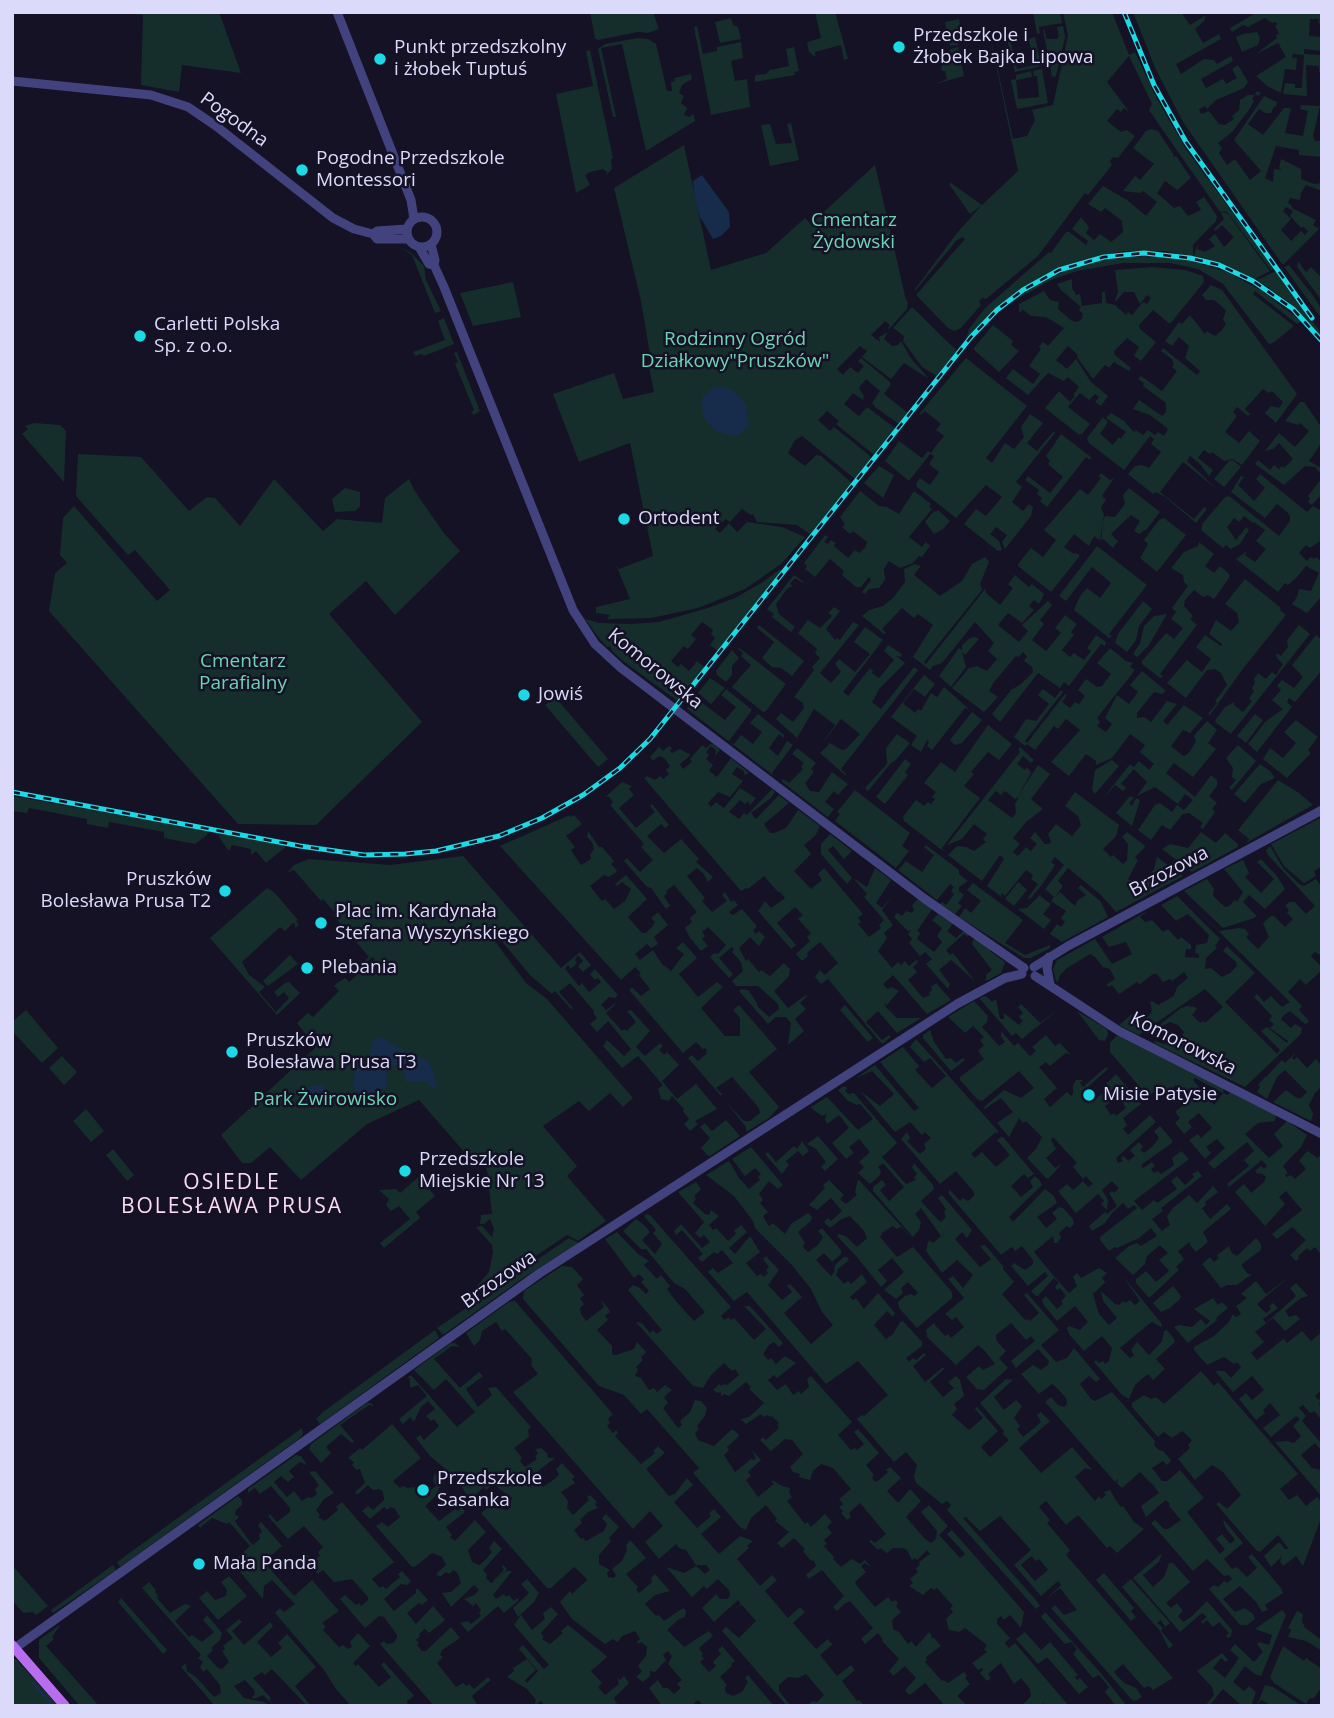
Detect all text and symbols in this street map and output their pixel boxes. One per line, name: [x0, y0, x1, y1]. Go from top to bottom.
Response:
place label: Przedszkole i Żłobek Bajka Lipowa: [913, 25, 1093, 69]
place label: Punkt przedszkolny i żłobek Tuptuś: [394, 37, 566, 81]
marker: Przedszkole i Żłobek Bajka Lipowa: [891, 39, 907, 55]
marker: Punkt przedszkolny i żłobek Tuptuś: [372, 51, 388, 67]
street label: Pogodna: [196, 88, 272, 152]
place label: Pogodne Przedszkole Montessori: [316, 148, 505, 192]
marker: Pogodne Przedszkole Montessori: [294, 162, 310, 178]
park label: Cmentarz Żydowski: [811, 210, 897, 254]
place label: Carletti Polska Sp. z o.o.: [154, 314, 280, 358]
marker: Carletti Polska Sp. z o.o.: [132, 328, 148, 344]
park label: Rodzinny Ogród Działkowy"Pruszków": [641, 329, 829, 373]
place label: Ortodent: [638, 508, 719, 530]
marker: Ortodent: [616, 511, 632, 527]
street label: Komorowska: [603, 624, 707, 714]
park label: Cmentarz Parafialny: [199, 651, 287, 695]
place label: Jowiś: [538, 684, 583, 706]
marker: Jowiś: [516, 687, 532, 703]
street label: Brzozowa: [1126, 842, 1212, 902]
place label: Pruszków Bolesława Prusa T2: [40, 869, 211, 913]
marker: Pruszków Bolesława Prusa T2: [217, 883, 233, 899]
place label: Plac im. Kardynała Stefana Wyszyńskiego: [335, 901, 529, 945]
marker: Plac im. Kardynała Stefana Wyszyńskiego: [313, 915, 329, 931]
place label: Plebania: [321, 957, 397, 979]
marker: Plebania: [299, 960, 315, 976]
street label: Komorowska: [1126, 1008, 1240, 1080]
place label: Pruszków Bolesława Prusa T3: [246, 1030, 417, 1074]
marker: Pruszków Bolesława Prusa T3: [224, 1044, 240, 1060]
place label: Misie Patysie: [1103, 1084, 1217, 1106]
marker: Misie Patysie: [1081, 1087, 1097, 1103]
park label: Park Żwirowisko: [253, 1089, 397, 1111]
place label: Przedszkole Miejskie Nr 13: [419, 1149, 545, 1193]
marker: Przedszkole Miejskie Nr 13: [397, 1163, 413, 1179]
district label: OSIEDLE BOLESŁAWA PRUSA: [123, 1170, 341, 1220]
street label: Brzozowa: [457, 1246, 541, 1314]
place label: Przedszkole Sasanka: [437, 1468, 542, 1512]
marker: Przedszkole Sasanka: [415, 1482, 431, 1498]
place label: Mała Panda: [213, 1553, 317, 1575]
marker: Mała Panda: [191, 1556, 207, 1572]

